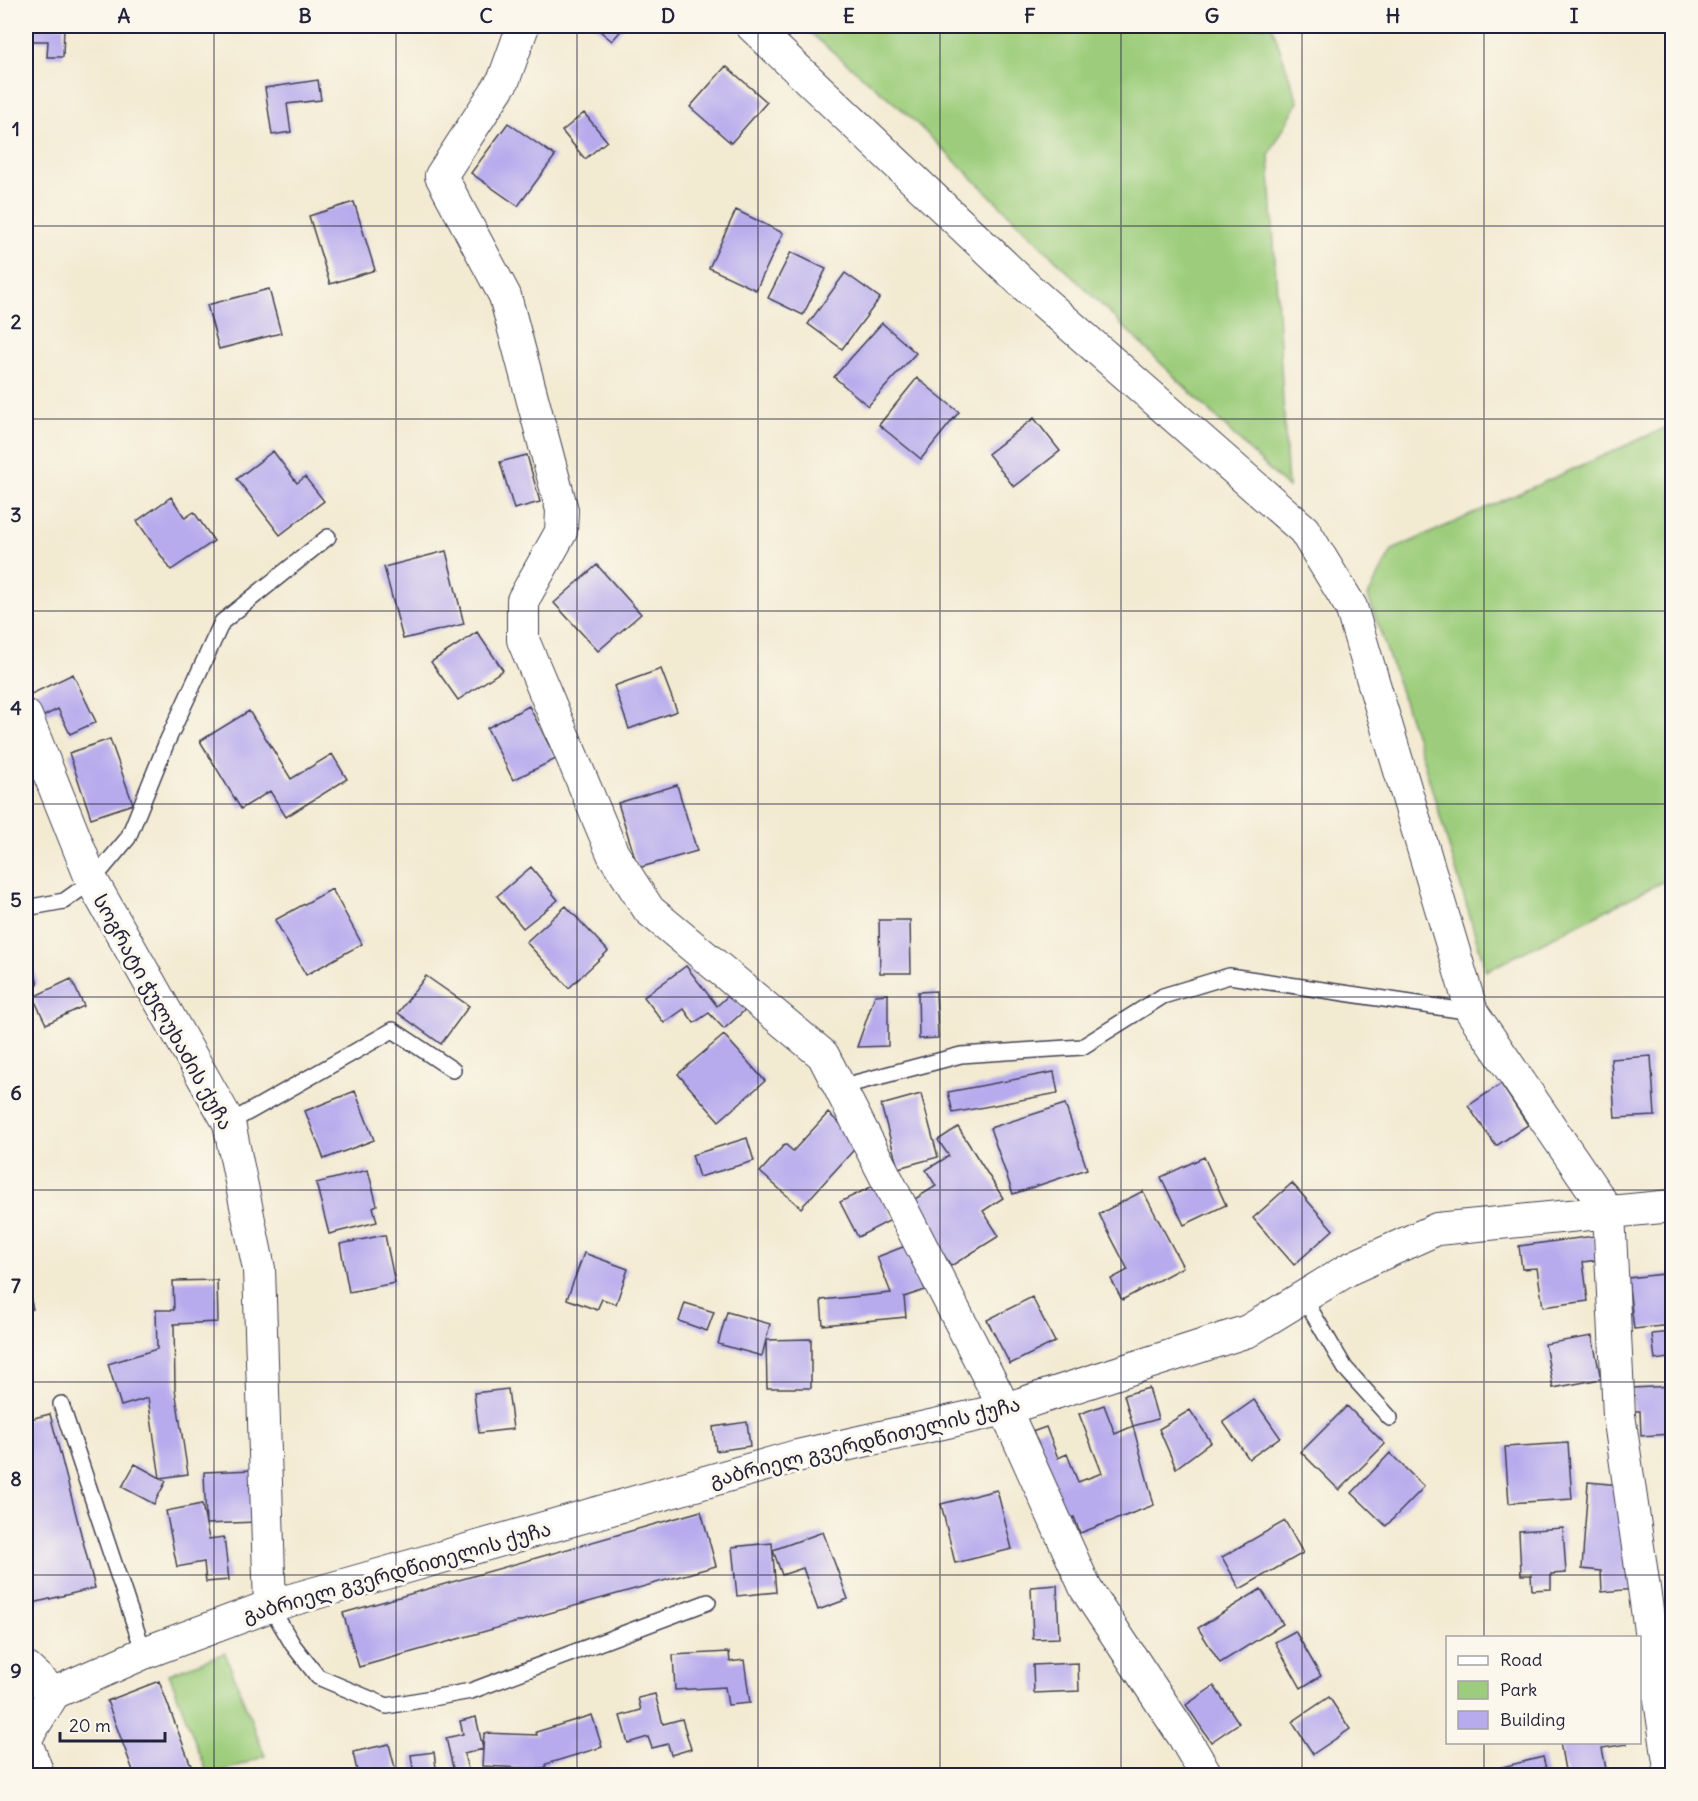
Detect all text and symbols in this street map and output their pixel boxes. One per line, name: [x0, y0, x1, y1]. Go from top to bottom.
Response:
text: A: [118, 3, 131, 28]
text: B: [298, 3, 312, 28]
text: C: [479, 3, 493, 28]
text: D: [661, 3, 675, 28]
text: E: [843, 3, 855, 28]
text: F: [1024, 3, 1036, 28]
text: G: [1205, 3, 1219, 28]
text: H: [1386, 3, 1400, 28]
text: I: [1570, 3, 1579, 28]
text: 1: [12, 116, 20, 141]
text: 2: [11, 309, 22, 334]
text: 3: [10, 502, 22, 527]
text: 4: [10, 695, 22, 720]
text: 5: [10, 887, 22, 912]
street label: სოგრატი ჭულუხაძის ქუჩა: [87, 890, 239, 1134]
text: 6: [10, 1080, 22, 1105]
text: 7: [11, 1273, 21, 1298]
street label: გაბრიელ გვერდწითელის ქუჩა: [707, 1391, 1023, 1493]
text: 8: [10, 1466, 22, 1491]
street label: გაბრიელ გვერდწითელის ქუჩა: [240, 1516, 554, 1628]
legend: [1446, 1636, 1641, 1744]
text: Road: [1500, 1648, 1543, 1671]
text: 9: [10, 1658, 22, 1683]
text: Park: [1500, 1678, 1537, 1701]
scale bar: [60, 1705, 165, 1743]
text: Building: [1500, 1708, 1565, 1731]
text: 20 m: [69, 1714, 111, 1737]

